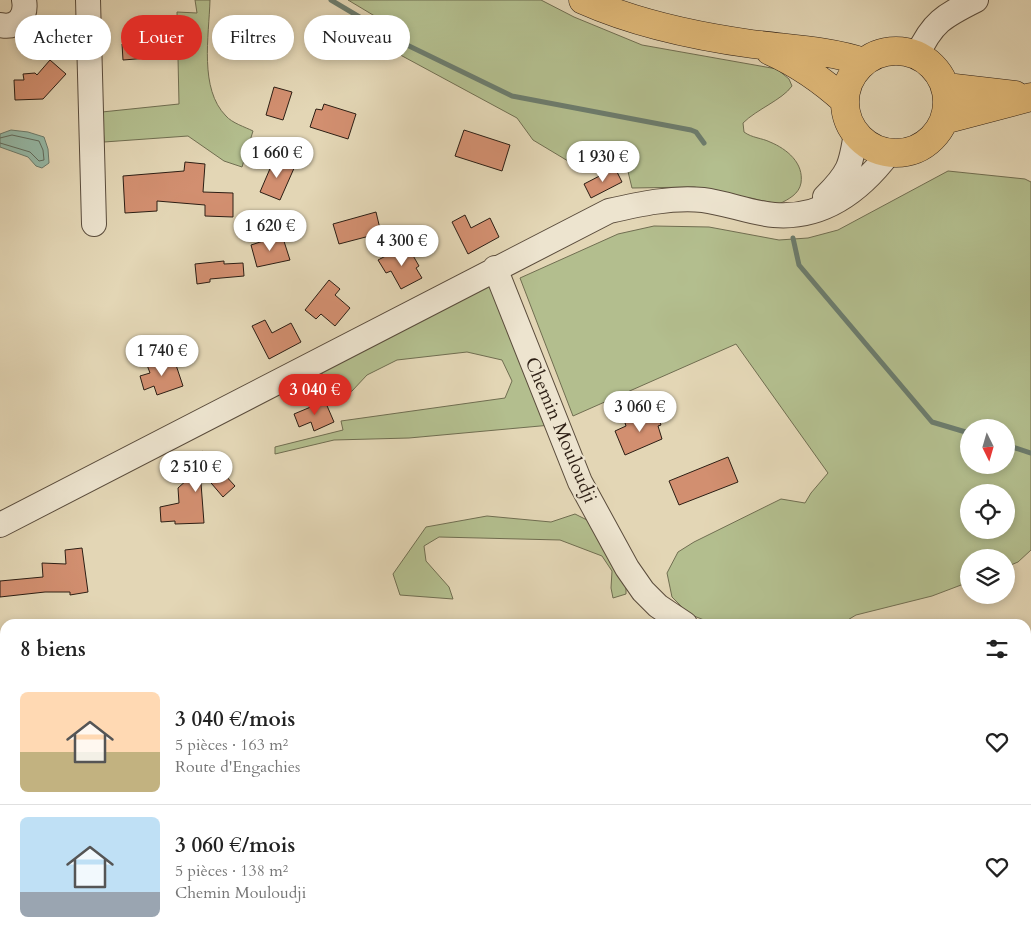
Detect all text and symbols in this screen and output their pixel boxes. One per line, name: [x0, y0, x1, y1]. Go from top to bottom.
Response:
chip: Acheter: [15, 15, 111, 60]
chip: Louer: [121, 15, 202, 60]
chip: Filtres: [212, 15, 294, 60]
chip: Nouveau: [304, 15, 410, 60]
pin: 1 660 €: [231, 136, 323, 179]
pin: 1 930 €: [557, 140, 649, 183]
text: 1 660 €: [252, 142, 302, 164]
text: 1 930 €: [578, 146, 628, 168]
pin: 1 620 €: [224, 210, 316, 252]
text: 1 620 €: [245, 215, 295, 237]
pin: 4 300 €: [356, 224, 448, 267]
text: 4 300 €: [377, 230, 427, 252]
pin: 1 740 €: [116, 334, 208, 377]
text: 1 740 €: [137, 340, 187, 362]
street label: Chemin Mouloudji: [519, 353, 603, 507]
pin: 3 040 €: [269, 374, 361, 416]
text: 3 040 €: [290, 379, 340, 401]
pin: 3 060 €: [594, 390, 686, 433]
text: 3 060 €: [615, 396, 665, 418]
north arrow: [960, 419, 1015, 474]
map controls: [960, 419, 1015, 604]
pin: 2 510 €: [150, 450, 242, 493]
text: 2 510 €: [171, 456, 221, 478]
button: locate: [960, 484, 1015, 539]
button: layers: [960, 549, 1015, 604]
text: 8 biens: [20, 635, 86, 664]
icon: filters: [983, 635, 1011, 663]
text: 3 040 €/mois: [175, 705, 295, 734]
icon: home: [60, 712, 120, 772]
icon: heart: [983, 728, 1011, 756]
text: 5 pièces · 163 m²: [175, 734, 288, 756]
text: Route d'Engachies: [175, 756, 300, 778]
text: 3 060 €/mois: [175, 831, 295, 860]
icon: home: [60, 837, 120, 897]
icon: heart: [983, 853, 1011, 881]
text: 5 pièces · 138 m²: [175, 860, 288, 882]
text: Chemin Mouloudji: [175, 882, 306, 904]

